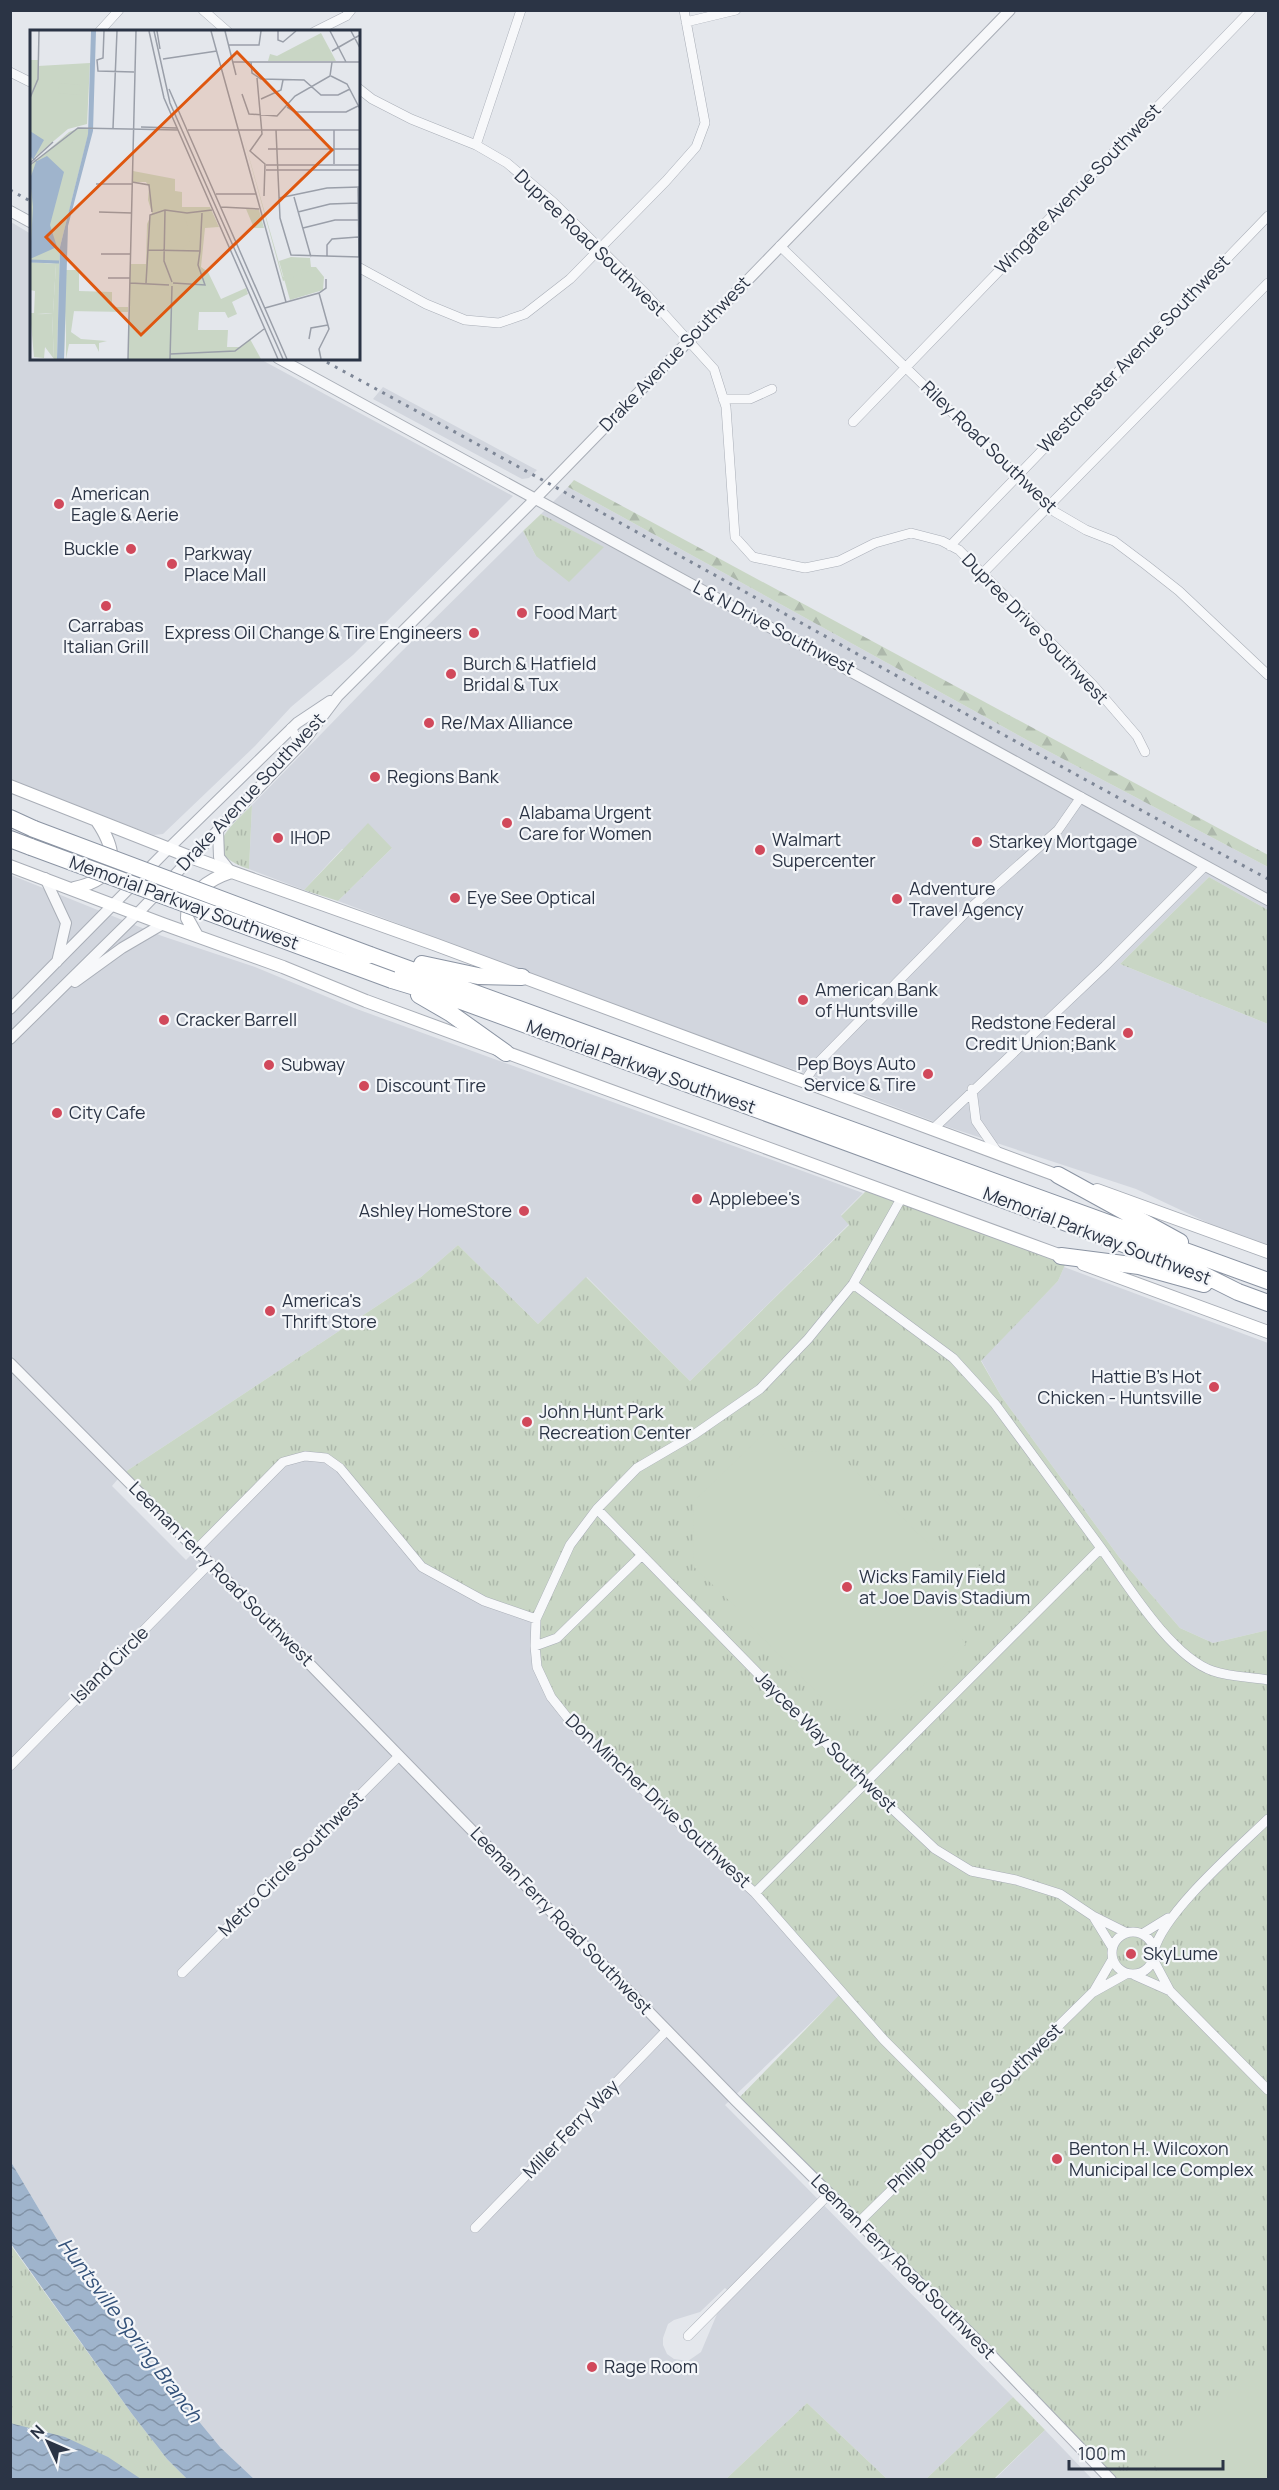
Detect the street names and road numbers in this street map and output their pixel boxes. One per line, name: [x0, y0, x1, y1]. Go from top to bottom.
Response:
street label: Wingate Avenue Southwest: [989, 98, 1166, 279]
street label: Dupree Road Southwest: [510, 164, 672, 321]
street label: Westchester Avenue Southwest: [1032, 249, 1235, 458]
street label: Drake Avenue Southwest: [594, 270, 755, 436]
street label: Riley Road Southwest: [916, 375, 1063, 518]
street label: Dupree Drive Southwest: [957, 548, 1114, 709]
street label: L & N Drive Southwest: [689, 574, 859, 680]
street label: Drake Avenue Southwest: [171, 707, 330, 875]
street label: Memorial Parkway Southwest: [66, 849, 302, 955]
street label: Memorial Parkway Southwest: [523, 1013, 759, 1119]
street label: Memorial Parkway Southwest: [980, 1180, 1215, 1290]
street label: Leeman Ferry Road Southwest: [124, 1476, 319, 1671]
street label: Island Circle: [65, 1620, 153, 1708]
street label: Jaycee Way Southwest: [751, 1665, 903, 1817]
street label: Don Mincher Drive Southwest: [561, 1708, 756, 1893]
street label: Metro Circle Southwest: [213, 1786, 368, 1941]
street label: Leeman Ferry Road Southwest: [466, 1821, 658, 2019]
street label: Philip Dotts Drive Southwest: [882, 2017, 1067, 2197]
street label: Miller Ferry Way: [517, 2073, 624, 2183]
street label: Leeman Ferry Road Southwest: [806, 2169, 1001, 2364]

